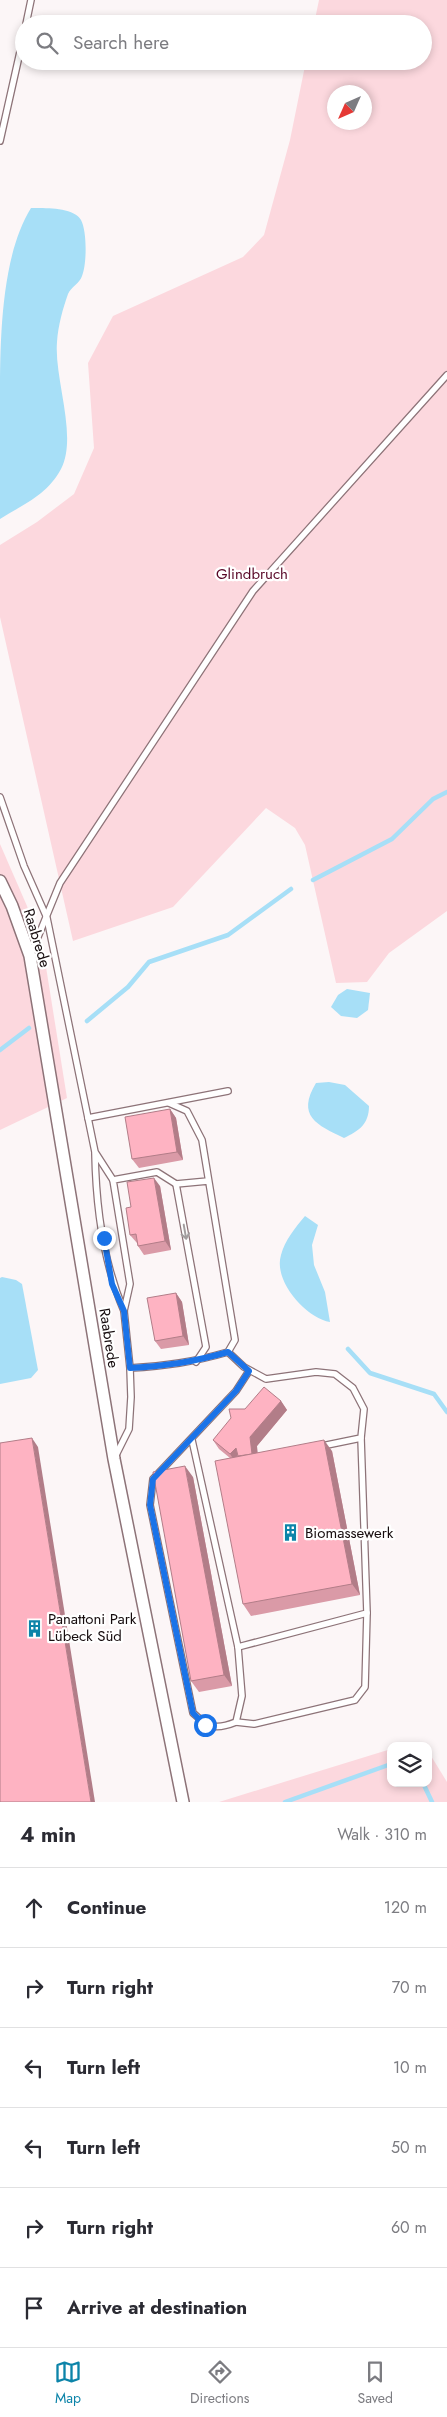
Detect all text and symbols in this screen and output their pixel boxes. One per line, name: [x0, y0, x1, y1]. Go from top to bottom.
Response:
search box: [15, 15, 432, 70]
icon: search: [33, 29, 61, 57]
text: Search here: [73, 29, 169, 56]
north arrow: [327, 85, 372, 130]
park label: Glindbruch: [216, 563, 288, 585]
street label: Raabrede: [18, 906, 56, 970]
one-way arrow: [180, 1224, 190, 1240]
route end: [93, 1227, 116, 1250]
street label: Raabrede: [93, 1306, 125, 1370]
place label: Biomassewerk: [305, 1522, 394, 1544]
building icon: Biomassewerk: [281, 1523, 301, 1543]
place label: Panattoni Park Lübeck Süd: [48, 1608, 137, 1647]
building icon: Panattoni Park Lübeck Süd: [24, 1618, 44, 1638]
route start: [194, 1714, 217, 1737]
map controls: [387, 1742, 432, 1787]
button: layers: [387, 1742, 432, 1787]
text: 4 min: [20, 1820, 76, 1850]
text: Walk · 310 m: [337, 1823, 427, 1846]
icon: ahead: [20, 1894, 48, 1922]
text: Continue: [67, 1894, 146, 1921]
text: 120 m: [384, 1896, 427, 1919]
icon: right: [20, 1974, 48, 2002]
text: Turn right: [67, 1974, 153, 2001]
text: 70 m: [392, 1976, 427, 1999]
icon: left: [20, 2054, 48, 2082]
text: Turn left: [67, 2054, 140, 2081]
text: 10 m: [393, 2056, 427, 2079]
icon: left: [20, 2134, 48, 2162]
text: Turn left: [67, 2134, 140, 2161]
text: 50 m: [391, 2136, 427, 2159]
icon: right: [20, 2214, 48, 2242]
text: Turn right: [67, 2214, 153, 2241]
text: 60 m: [391, 2216, 427, 2239]
icon: arrive: [20, 2294, 48, 2322]
text: Arrive at destination: [67, 2294, 247, 2321]
tab: Map: [54, 2358, 82, 2408]
tab: Directions: [190, 2358, 249, 2408]
tab: Saved: [357, 2358, 393, 2408]

